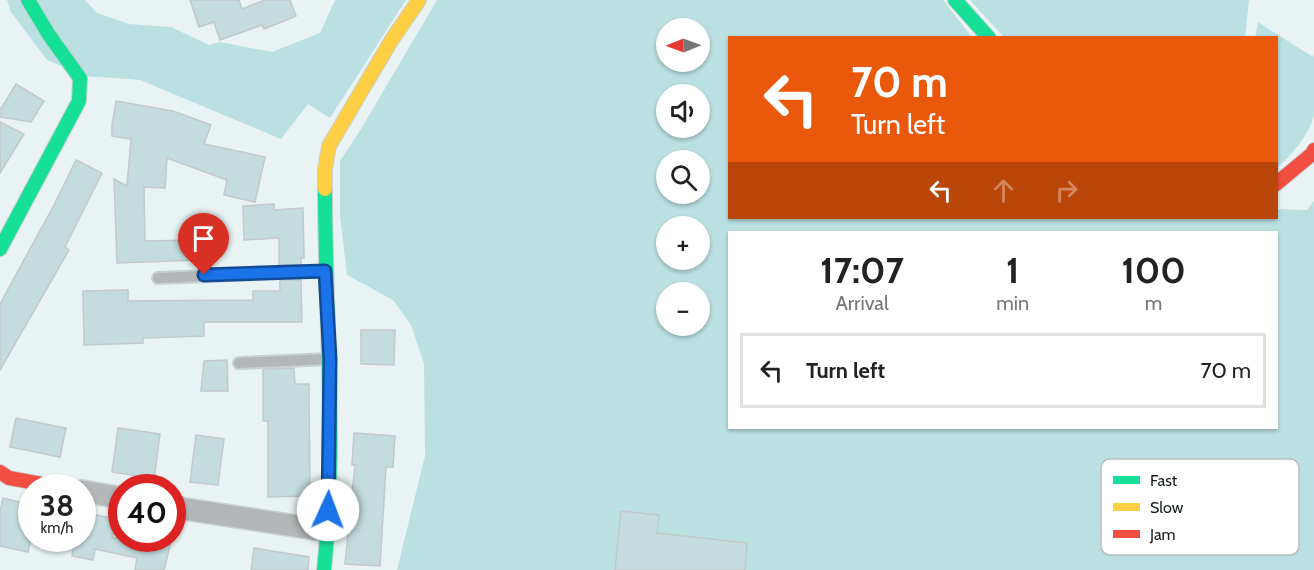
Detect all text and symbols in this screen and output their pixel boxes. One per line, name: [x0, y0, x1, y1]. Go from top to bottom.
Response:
north arrow: [656, 18, 710, 72]
map controls: [656, 18, 710, 336]
text: 70 m: [851, 56, 948, 108]
icon: left: [752, 60, 830, 138]
button: sound: [656, 84, 710, 138]
text: Turn left: [851, 108, 945, 141]
button: search: [656, 150, 710, 204]
icon: left: [924, 174, 957, 207]
icon: ahead: [987, 174, 1020, 207]
icon: right: [1050, 174, 1083, 207]
pin: [178, 213, 229, 275]
button: +: [656, 216, 710, 270]
icon: arrive: [187, 222, 220, 255]
text: 17:07: [820, 248, 904, 292]
text: 1: [1006, 248, 1019, 292]
text: 100: [1121, 248, 1186, 292]
button: −: [656, 282, 710, 336]
text: Arrival: [835, 291, 889, 315]
text: min: [996, 291, 1029, 315]
text: m: [1145, 291, 1162, 315]
icon: left: [755, 354, 788, 387]
text: Turn left: [806, 357, 885, 384]
text: 70 m: [1201, 357, 1251, 384]
legend: [1101, 459, 1299, 555]
text: Fast: [1150, 471, 1178, 490]
speed limit sign: 40: [108, 474, 186, 552]
position arrow: [296, 478, 360, 542]
text: 38: [40, 487, 74, 524]
text: Slow: [1150, 498, 1184, 517]
text: km/h: [41, 519, 73, 537]
text: Jam: [1149, 525, 1176, 544]

